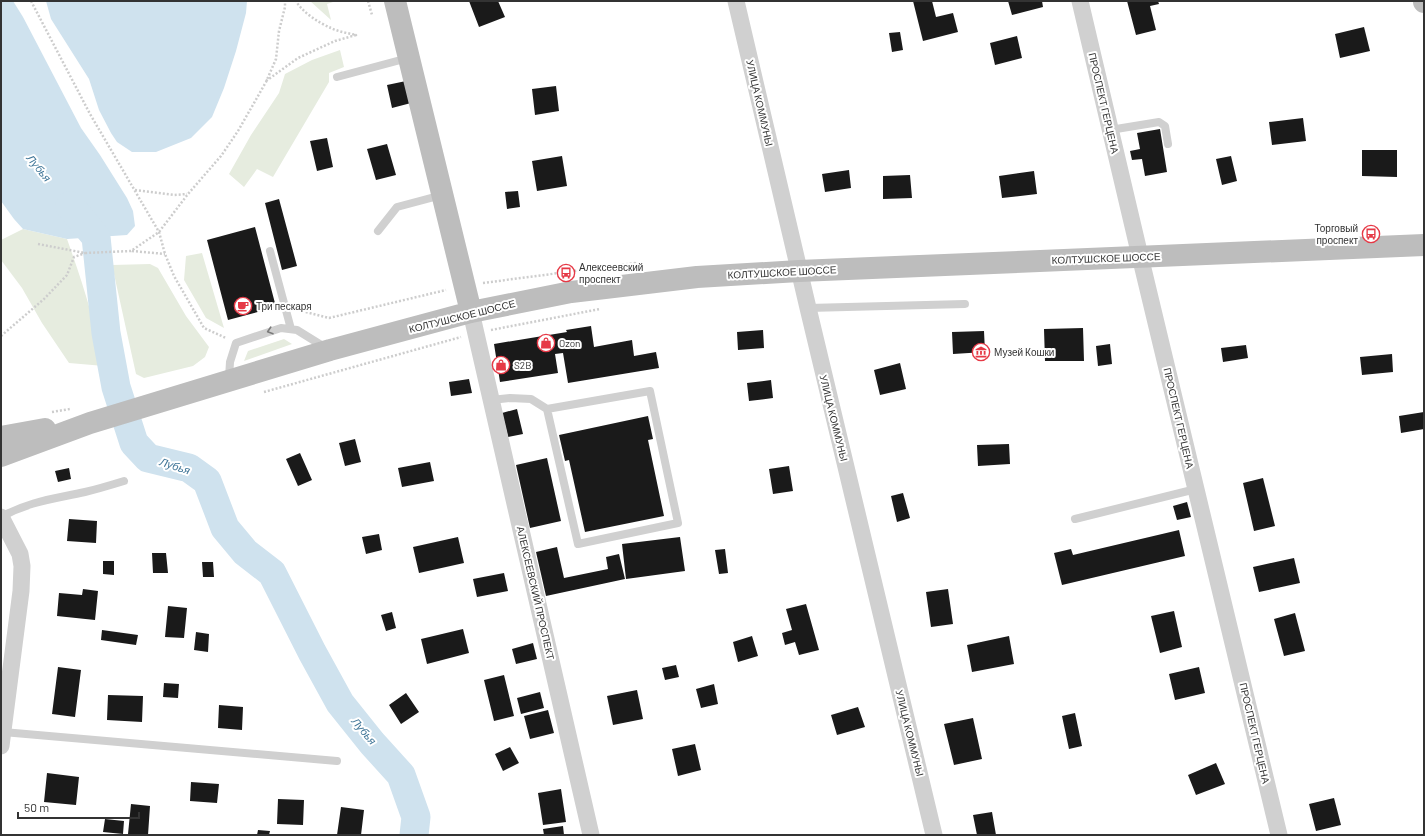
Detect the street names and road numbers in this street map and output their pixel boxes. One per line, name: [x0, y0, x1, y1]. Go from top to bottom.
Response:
street label: ПРОСПЕКТ ГЕРЦЕНА: [1087, 51, 1122, 155]
street label: УЛИЦА КОММУНЫ: [744, 59, 776, 148]
street label: КОЛТУШСКОЕ ШОССЕ: [1051, 250, 1161, 266]
street label: КОЛТУШСКОЕ ШОССЕ: [727, 263, 837, 281]
street label: КОЛТУШСКОЕ ШОССЕ: [408, 297, 517, 335]
street label: ПРОСПЕКТ ГЕРЦЕНА: [1162, 366, 1197, 470]
street label: УЛИЦА КОММУНЫ: [817, 374, 851, 462]
street label: АЛЕКСЕЕВСКИЙ ПРОСПЕКТ: [515, 525, 557, 661]
street label: ПРОСПЕКТ ГЕРЦЕНА: [1238, 681, 1273, 785]
street label: УЛИЦА КОММУНЫ: [893, 689, 927, 777]

